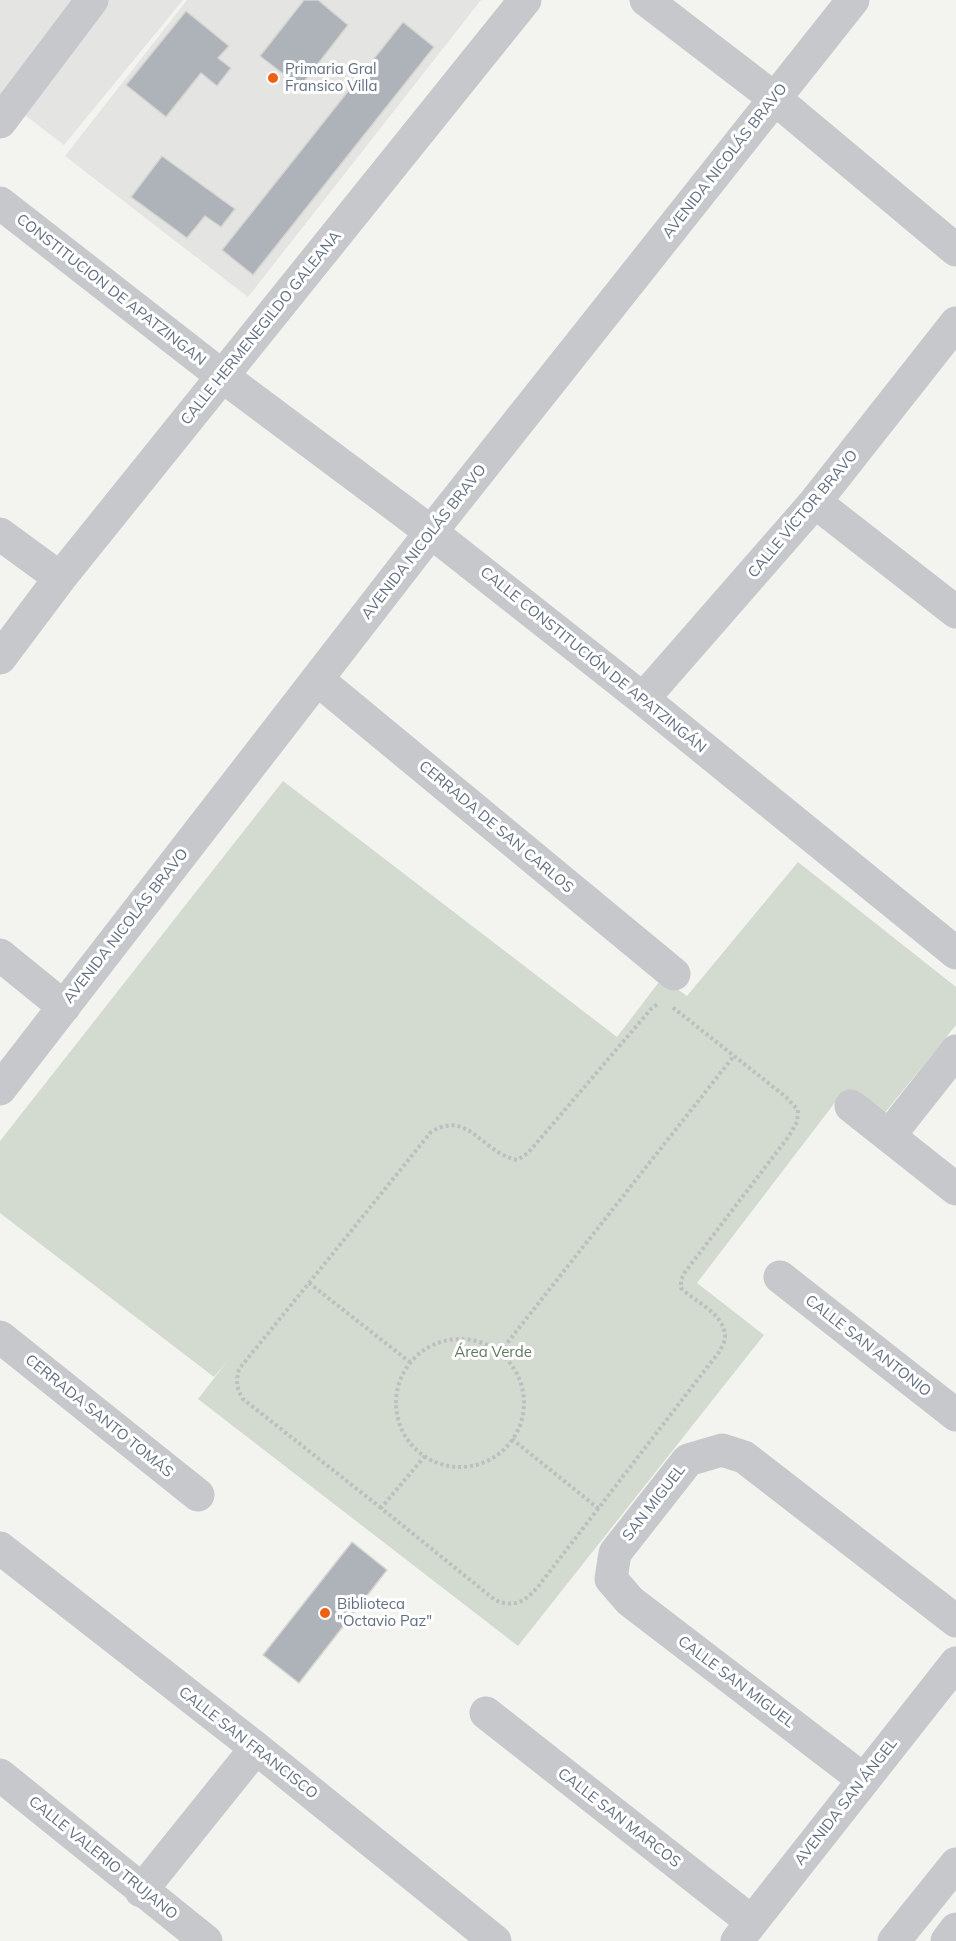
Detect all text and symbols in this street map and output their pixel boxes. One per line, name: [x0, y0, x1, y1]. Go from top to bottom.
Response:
place label: Primaria Gral Fransico Villa: [285, 60, 377, 95]
marker: Primaria Gral Fransico Villa: [266, 71, 280, 85]
street label: AVENIDA NICOLÁS BRAVO: [659, 80, 791, 242]
street label: CONSTITUCION DE APATZINGAN: [13, 210, 209, 370]
street label: CALLE HERMENEGILDO GALEANA: [177, 227, 345, 429]
street label: CALLE VÍCTOR BRAVO: [744, 446, 862, 582]
street label: AVENIDA NICOLÁS BRAVO: [358, 461, 490, 623]
street label: CALLE CONSTITUCIÓN DE APATZINGÁN: [476, 563, 710, 757]
street label: CERRADA DE SAN CARLOS: [415, 757, 577, 897]
street label: AVENIDA NICOLÁS BRAVO: [60, 845, 192, 1007]
street label: CALLE SAN ANTONIO: [802, 1291, 934, 1401]
park label: Área Verde: [454, 1343, 532, 1361]
street label: CERRADA SANTO TOMÁS: [21, 1351, 177, 1481]
street label: SAN MIGUEL: [619, 1462, 689, 1544]
place label: Biblioteca "Octavio Paz": [337, 1595, 432, 1630]
marker: Biblioteca "Octavio Paz": [318, 1606, 332, 1620]
street label: CALLE SAN MIGUEL: [674, 1632, 798, 1732]
street label: CALLE SAN FRANCISCO: [175, 1683, 321, 1803]
street label: AVENIDA SAN ÁNGEL: [791, 1735, 901, 1869]
street label: CALLE SAN MARCOS: [554, 1765, 684, 1871]
street label: CALLE VALERIO TRUJANO: [25, 1792, 181, 1924]

